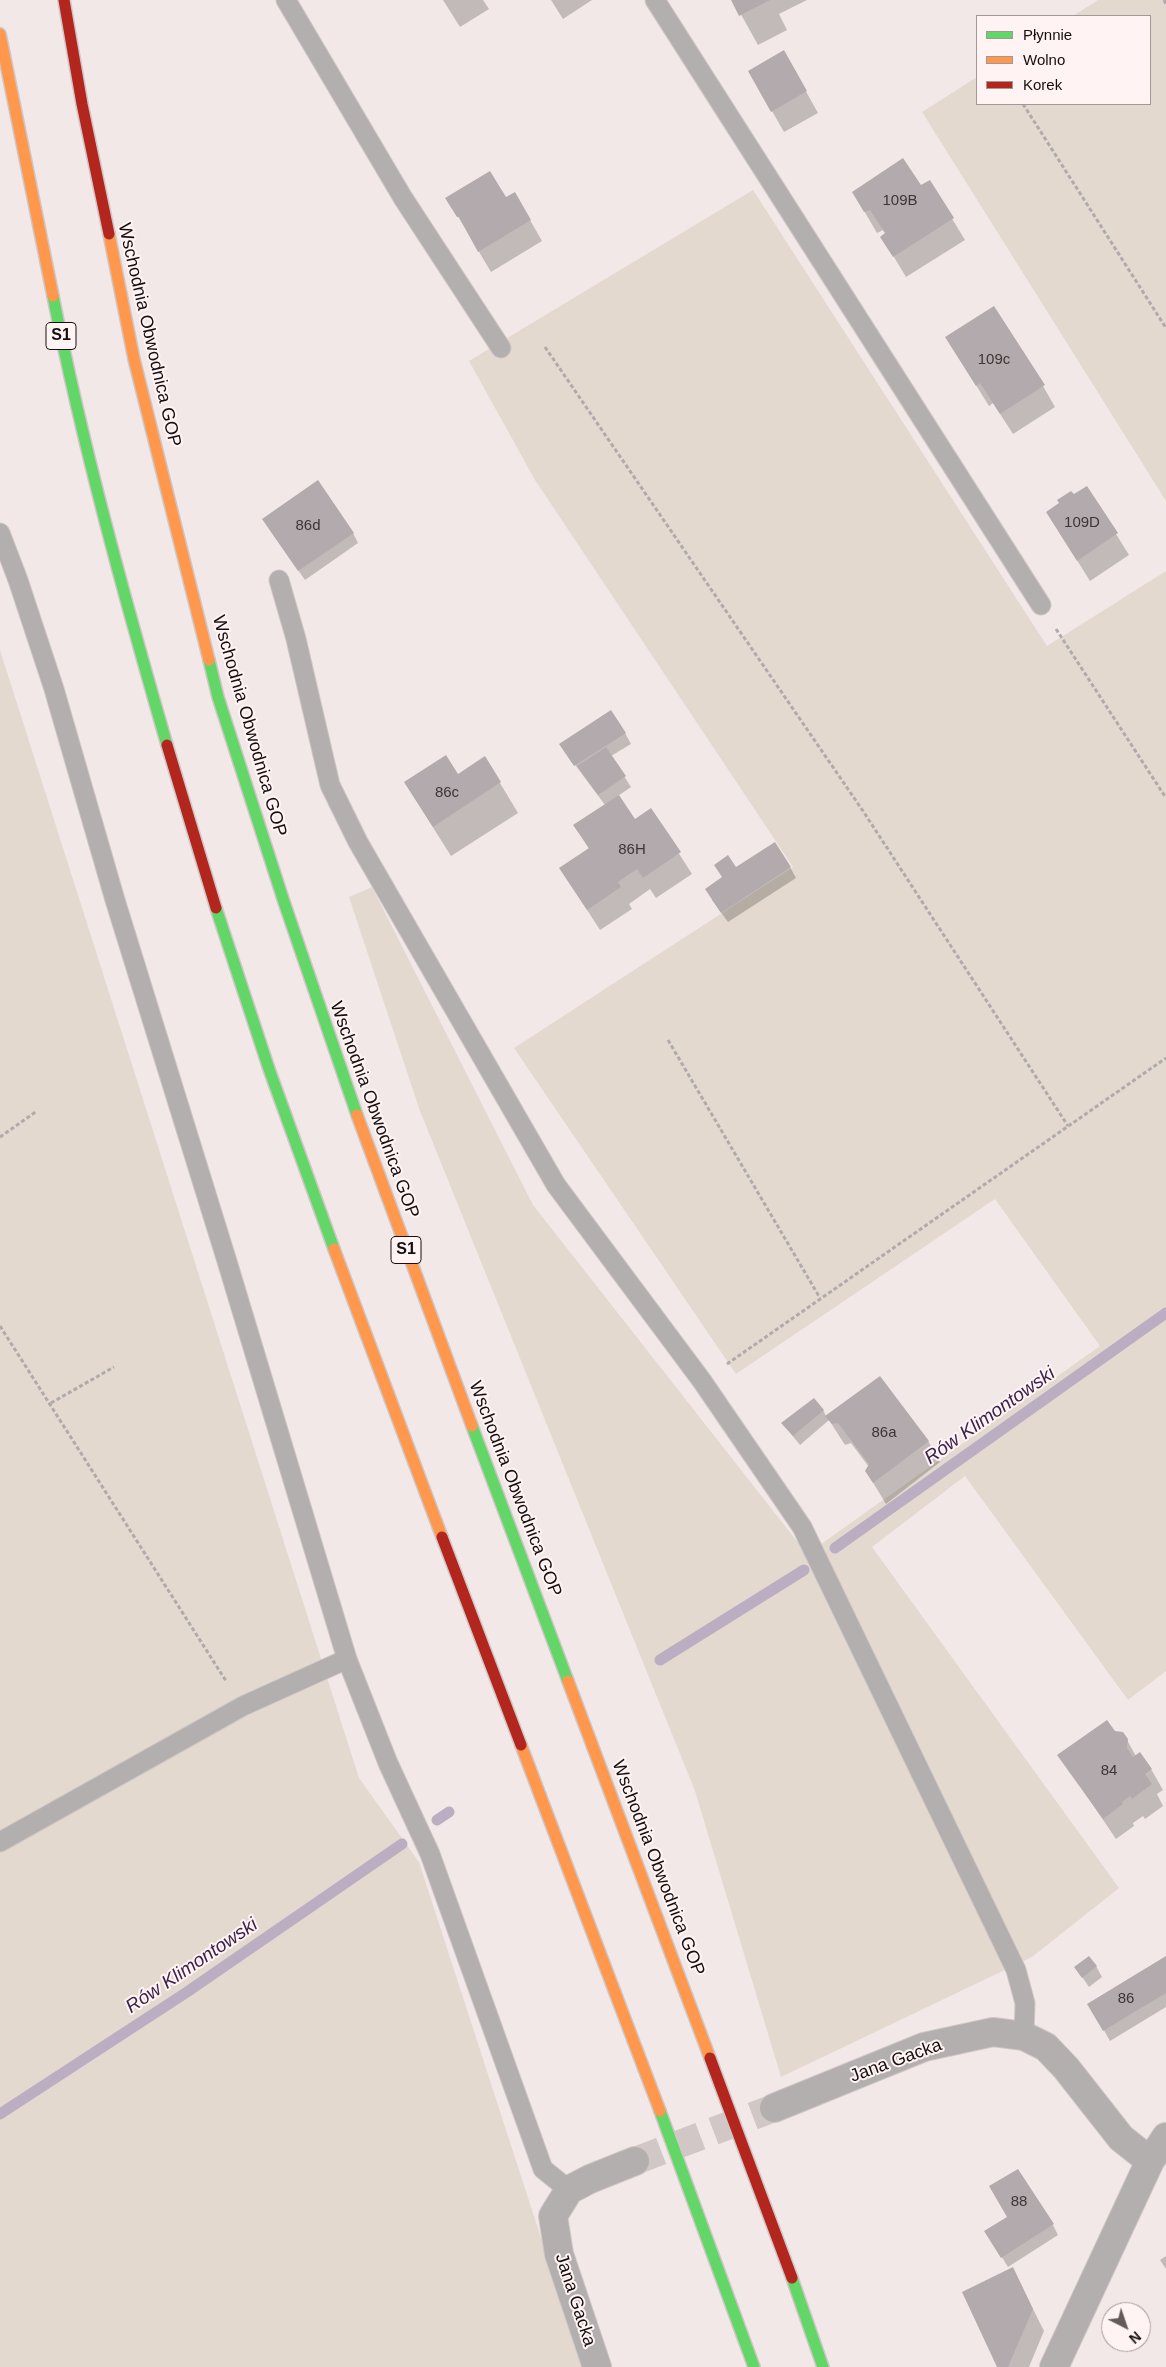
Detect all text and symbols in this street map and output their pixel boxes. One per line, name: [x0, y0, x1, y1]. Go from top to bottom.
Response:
legend: [976, 15, 1151, 105]
text: Płynnie: [1023, 26, 1072, 43]
text: Wolno: [1023, 51, 1065, 68]
text: Korek: [1023, 76, 1062, 93]
house number: 109B: [882, 192, 918, 210]
street label: Wschodnia Obwodnica GOP: [113, 221, 185, 449]
road number: S1: [46, 322, 76, 350]
house number: 109c: [978, 351, 1010, 369]
house number: 109D: [1064, 514, 1100, 532]
house number: 86d: [295, 517, 321, 535]
street label: Wschodnia Obwodnica GOP: [207, 613, 291, 839]
house number: 86c: [435, 784, 459, 802]
house number: 86H: [618, 841, 646, 859]
street label: Wschodnia Obwodnica GOP: [325, 999, 423, 1221]
road number: S1: [391, 1236, 421, 1264]
water label: Rów Klimontowski: [920, 1362, 1060, 1470]
street label: Wschodnia Obwodnica GOP: [464, 1378, 566, 1600]
house number: 86a: [871, 1424, 897, 1442]
street label: Wschodnia Obwodnica GOP: [607, 1757, 709, 1979]
house number: 84: [1101, 1762, 1117, 1780]
water label: Rów Klimontowski: [122, 1913, 262, 2019]
house number: 86: [1118, 1990, 1134, 2008]
street label: Jana Gacka: [847, 2034, 945, 2088]
house number: 88: [1011, 2193, 1027, 2211]
street label: Jana Gacka: [550, 2251, 600, 2349]
north arrow: [1101, 2302, 1151, 2352]
text: N: [1126, 2328, 1144, 2347]

